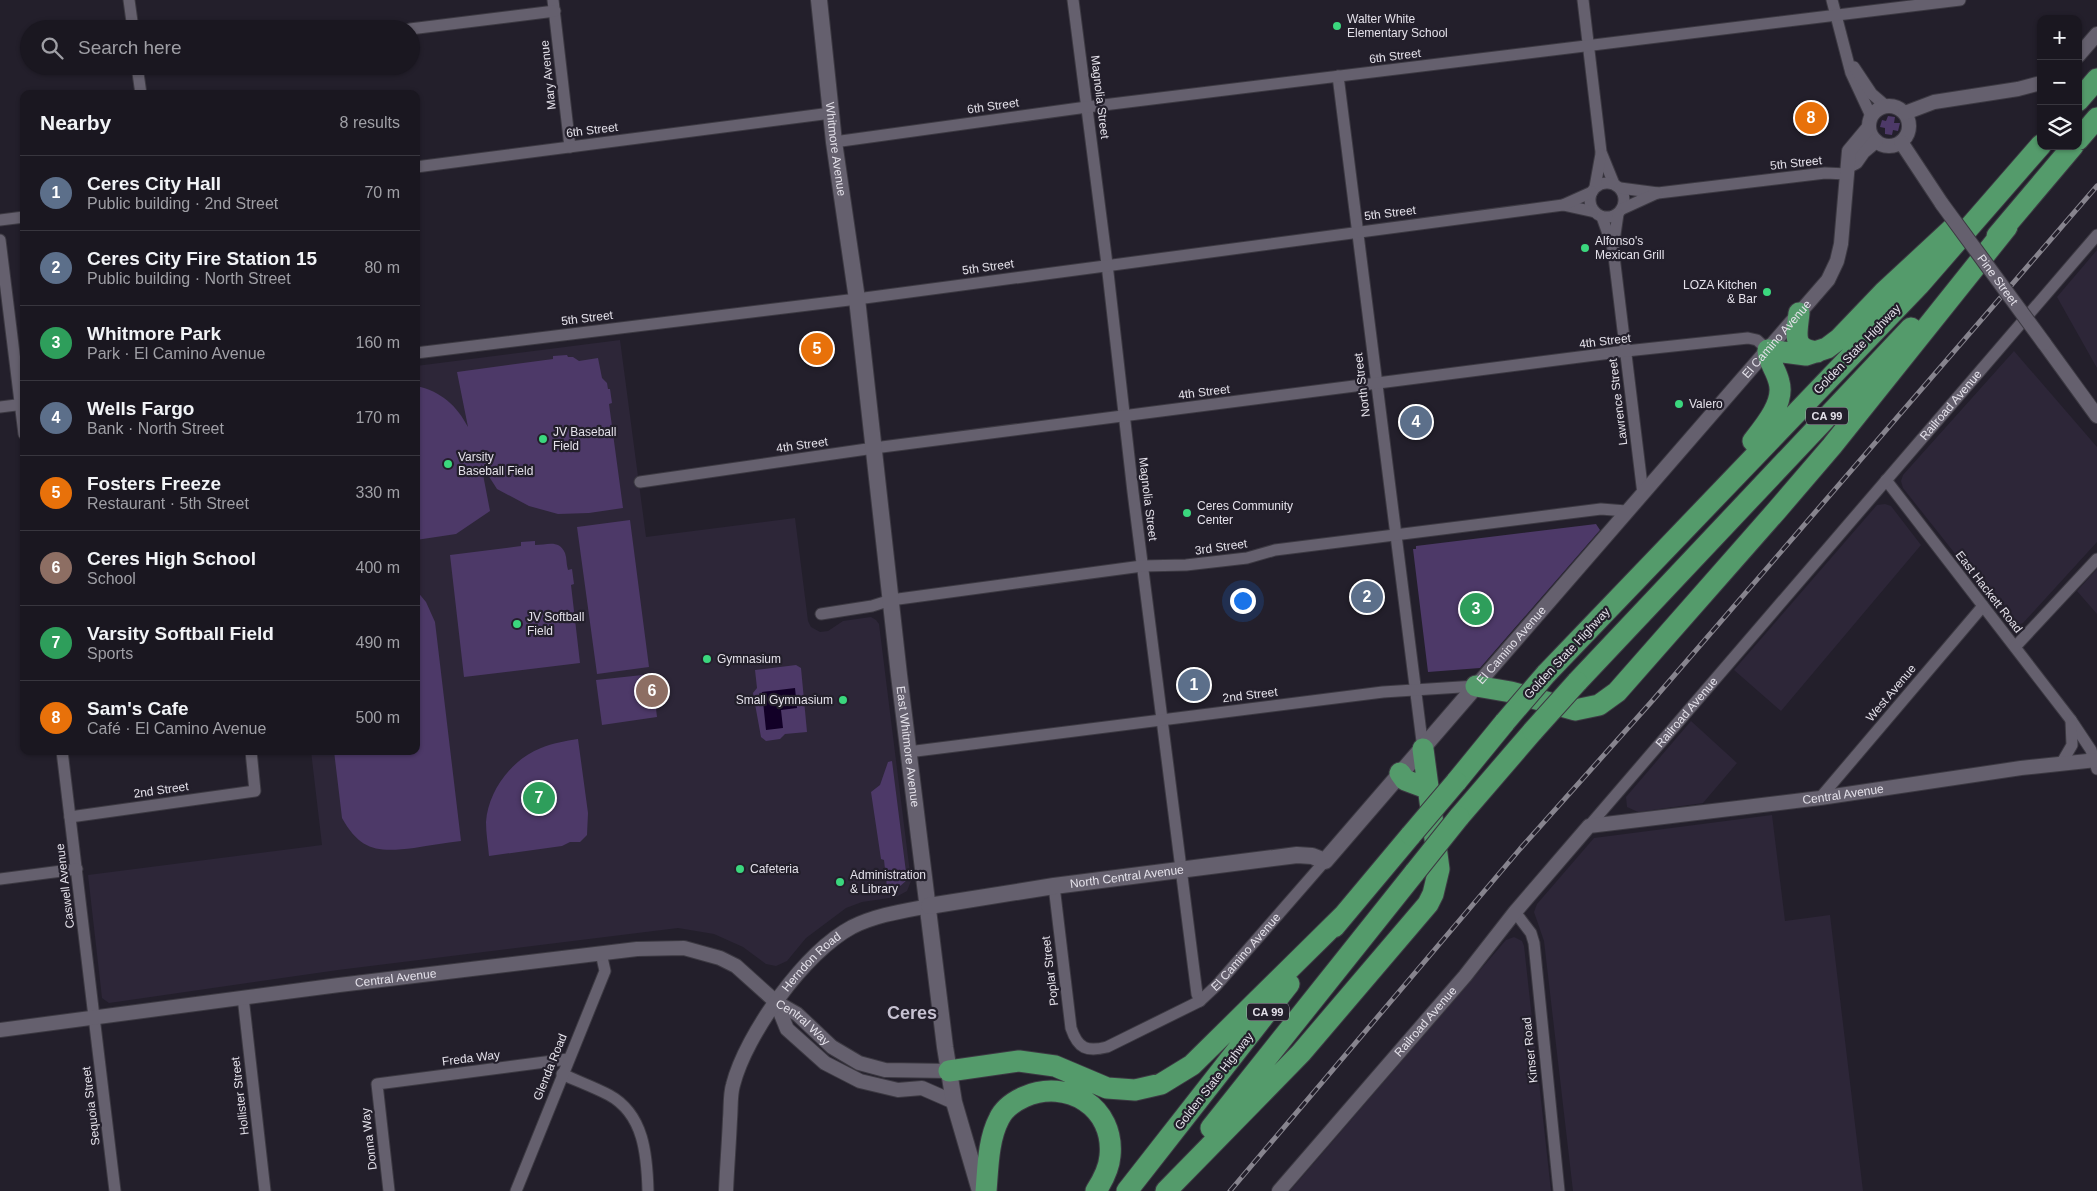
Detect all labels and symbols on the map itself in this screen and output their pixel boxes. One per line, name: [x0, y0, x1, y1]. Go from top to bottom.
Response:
place label: Walter White Elementary School: [1347, 12, 1448, 40]
marker: Walter White Elementary School: [1331, 20, 1343, 32]
street label: Mary Avenue: [537, 39, 559, 110]
street label: 6th Street: [1368, 46, 1422, 66]
street label: Magnolia Street: [1088, 54, 1112, 140]
street label: 6th Street: [966, 95, 1020, 117]
pin: 8: [1795, 99, 1827, 137]
street label: Whitmore Avenue: [823, 101, 849, 197]
street label: 6th Street: [565, 120, 619, 140]
street label: 5th Street: [1769, 153, 1823, 173]
street label: 5th Street: [1363, 203, 1417, 223]
place label: Alfonso's Mexican Grill: [1595, 234, 1664, 262]
marker: Alfonso's Mexican Grill: [1579, 242, 1591, 254]
street label: Pine Street: [1974, 252, 2021, 308]
street label: 5th Street: [961, 256, 1015, 278]
place label: LOZA Kitchen & Bar: [1683, 278, 1757, 306]
marker: LOZA Kitchen & Bar: [1761, 286, 1773, 298]
street label: El Camino Avenue: [1739, 297, 1814, 381]
street label: Golden State Highway: [1810, 301, 1904, 397]
street label: 5th Street: [560, 308, 614, 328]
pin: 5: [801, 330, 833, 368]
street label: 4th Street: [1578, 331, 1632, 351]
street label: North Street: [1351, 351, 1373, 418]
street label: Lawrence Street: [1606, 357, 1630, 446]
street label: Railroad Avenue: [1917, 367, 1985, 443]
street label: 4th Street: [1177, 382, 1231, 402]
place label: Valero: [1689, 397, 1723, 411]
marker: Valero: [1673, 398, 1685, 410]
pin: 4: [1400, 403, 1432, 441]
road number: CA 99: [1806, 408, 1848, 424]
place label: JV Baseball Field: [553, 425, 616, 453]
marker: JV Baseball Field: [537, 433, 549, 445]
street label: 4th Street: [775, 434, 829, 456]
place label: Varsity Baseball Field: [458, 450, 533, 478]
street label: Magnolia Street: [1136, 456, 1160, 542]
marker: Varsity Baseball Field: [442, 458, 454, 470]
place label: Ceres Community Center: [1197, 499, 1293, 527]
marker: Ceres Community Center: [1181, 507, 1193, 519]
street label: 3rd Street: [1194, 536, 1249, 558]
street label: East Hackett Road: [1953, 548, 2025, 636]
pin: 2: [1351, 578, 1383, 616]
your location: [1230, 588, 1256, 614]
pin: 3: [1460, 590, 1492, 628]
street label: El Camino Avenue: [1474, 603, 1549, 687]
street label: Golden State Highway: [1521, 605, 1613, 701]
place label: JV Softball Field: [527, 610, 584, 638]
marker: JV Softball Field: [511, 618, 523, 630]
place label: Gymnasium: [717, 652, 781, 666]
marker: Gymnasium: [701, 653, 713, 665]
street label: West Avenue: [1863, 661, 1919, 724]
pin: 1: [1178, 666, 1210, 704]
pin: 6: [636, 672, 668, 710]
street label: Railroad Avenue: [1653, 674, 1721, 750]
street label: East Whitmore Avenue: [893, 685, 922, 808]
street label: 2nd Street: [1222, 685, 1279, 705]
place label: Small Gymnasium: [736, 693, 833, 707]
marker: Small Gymnasium: [837, 694, 849, 706]
street label: 2nd Street: [133, 779, 190, 801]
pin: 7: [523, 779, 555, 817]
street label: Central Avenue: [1802, 782, 1885, 807]
street label: Caswell Avenue: [53, 843, 77, 929]
place label: Cafeteria: [750, 862, 799, 876]
street label: North Central Avenue: [1069, 862, 1185, 891]
marker: Cafeteria: [734, 863, 746, 875]
place label: Administration & Library: [850, 868, 926, 896]
marker: Administration & Library: [834, 876, 846, 888]
street label: El Camino Avenue: [1208, 910, 1284, 994]
street label: Herndon Road: [779, 929, 844, 994]
street label: Poplar Street: [1039, 935, 1061, 1007]
street label: Central Avenue: [354, 966, 437, 990]
street label: Railroad Avenue: [1391, 984, 1460, 1059]
street label: Central Way: [773, 996, 833, 1048]
district label: Ceres: [887, 1003, 937, 1023]
road number: CA 99: [1247, 1004, 1289, 1020]
street label: Kinser Road: [1520, 1016, 1540, 1084]
street label: Golden State Highway: [1172, 1030, 1256, 1132]
street label: Glenda Road: [530, 1032, 570, 1102]
street label: Freda Way: [441, 1048, 501, 1068]
street label: Hollister Street: [228, 1055, 252, 1136]
street label: Sequoia Street: [79, 1065, 103, 1146]
street label: Donna Way: [358, 1107, 380, 1171]

